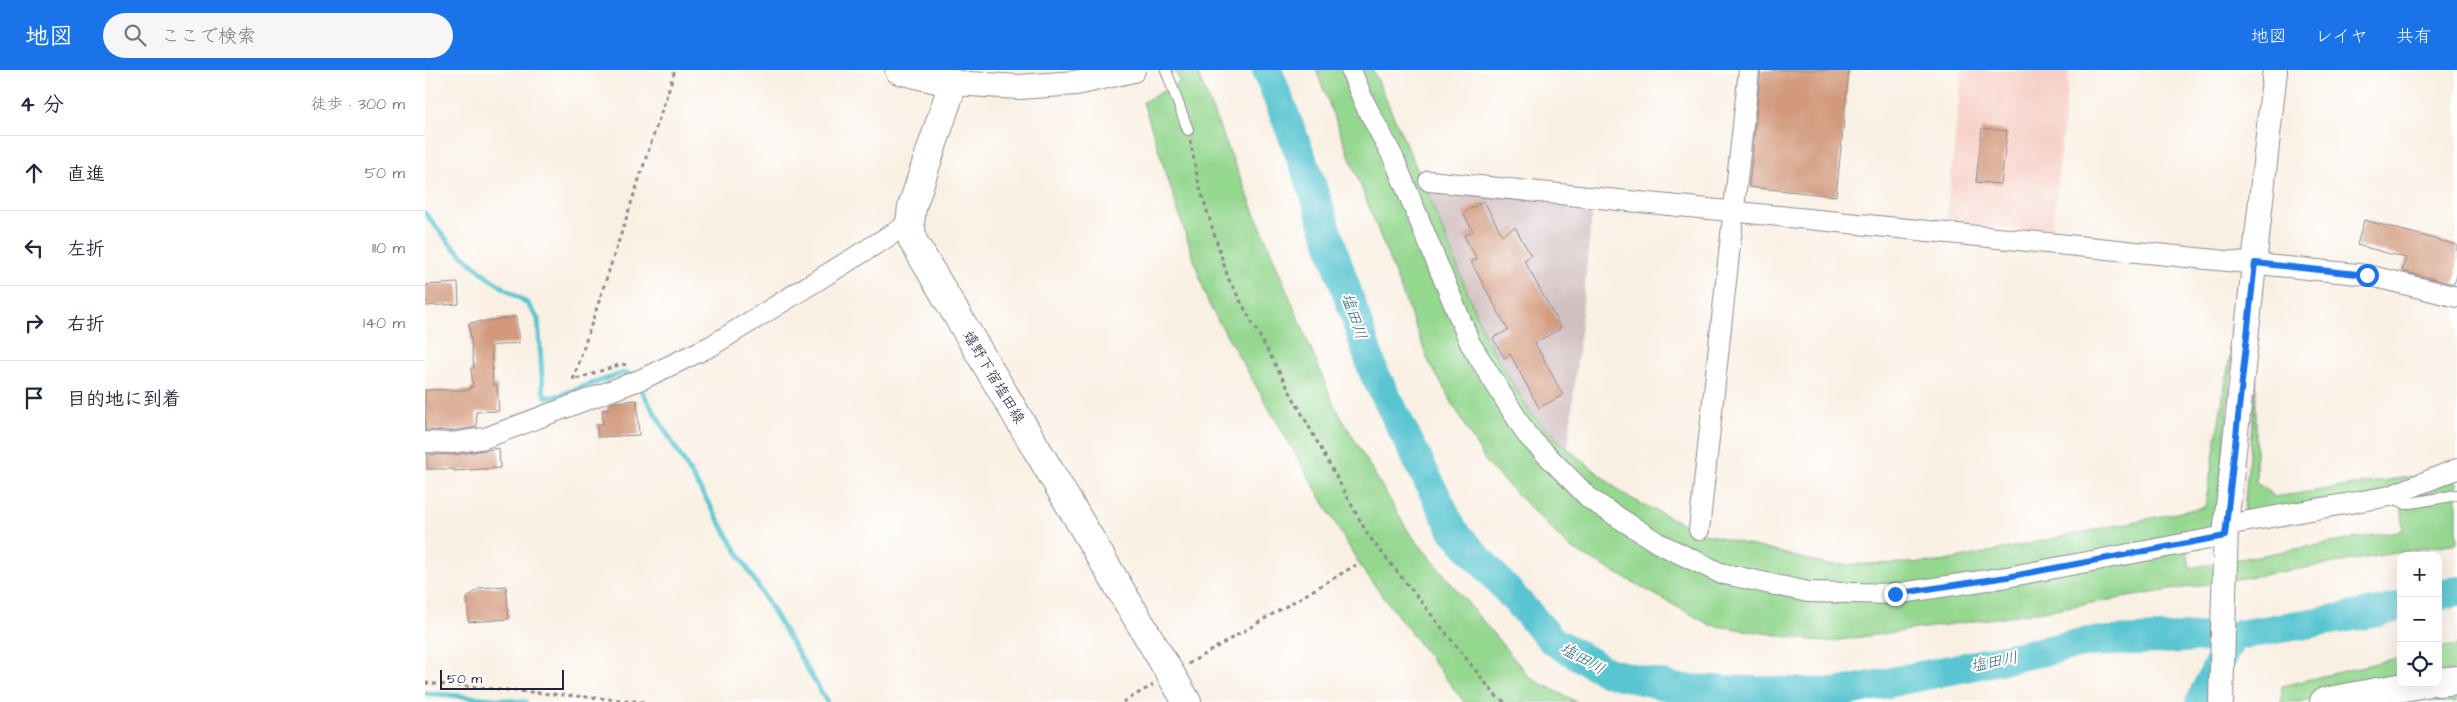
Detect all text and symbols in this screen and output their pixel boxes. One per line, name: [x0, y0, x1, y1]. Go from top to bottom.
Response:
search box: [103, 13, 453, 58]
text: 地図: [25, 20, 73, 54]
icon: search: [121, 21, 149, 49]
text: ここで検索: [161, 23, 256, 50]
text: 地図: [2251, 24, 2287, 49]
text: レイヤ: [2315, 24, 2368, 49]
text: 共有: [2396, 24, 2432, 49]
text: 4 分: [20, 90, 64, 119]
text: 徒歩 · 300 m: [311, 93, 405, 115]
icon: ahead: [20, 159, 48, 187]
text: 直進: [67, 161, 105, 188]
text: 50 m: [365, 162, 405, 184]
icon: left: [20, 234, 48, 262]
text: 左折: [67, 236, 105, 263]
text: 110 m: [372, 237, 405, 259]
route start: [2356, 264, 2379, 287]
water label: 塩田川: [1336, 290, 1372, 343]
icon: right: [20, 309, 48, 337]
text: 右折: [67, 311, 105, 338]
text: 140 m: [363, 312, 405, 334]
street label: 嬉野下宿塩田線: [958, 327, 1030, 428]
icon: arrive: [20, 384, 48, 412]
text: 目的地に到着: [67, 386, 181, 413]
map controls: [2397, 552, 2442, 687]
button: +: [2397, 552, 2442, 597]
route end: [1884, 583, 1907, 606]
button: −: [2397, 597, 2442, 642]
water label: 塩田川: [1556, 638, 1609, 680]
button: locate: [2397, 642, 2442, 687]
water label: 塩田川: [1969, 647, 2020, 677]
scale bar: [440, 667, 564, 690]
text: 50 m: [447, 669, 482, 689]

